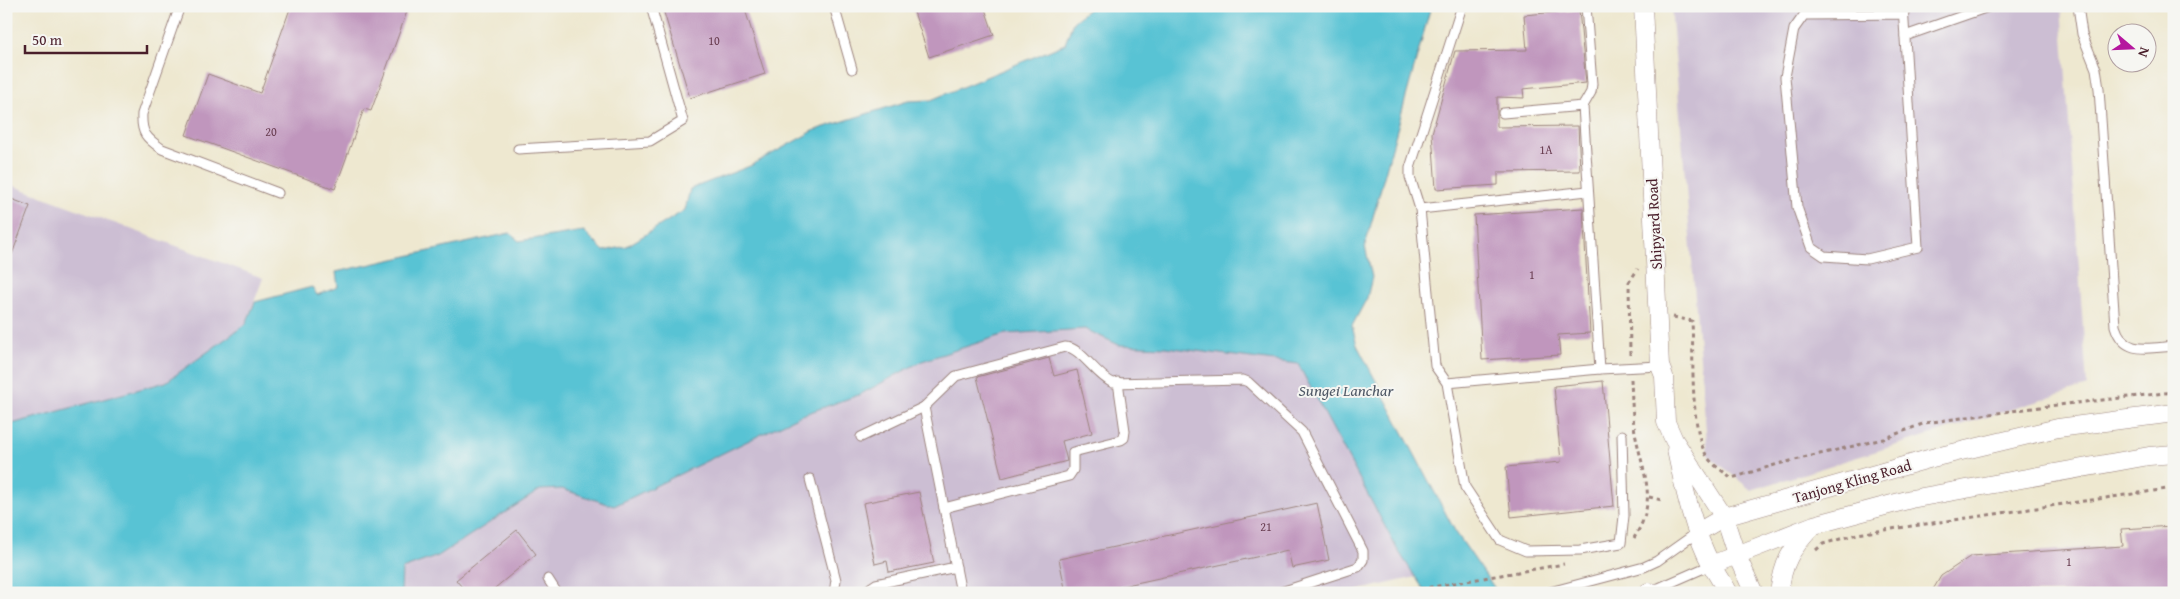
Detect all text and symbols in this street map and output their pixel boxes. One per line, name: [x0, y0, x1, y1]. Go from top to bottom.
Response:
scale bar: [25, 22, 148, 54]
north arrow: [2108, 22, 2158, 72]
text: 50 m: [32, 29, 63, 50]
house number: 10: [708, 32, 720, 49]
text: N: [2133, 45, 2155, 61]
house number: 20: [265, 123, 277, 140]
house number: 1A: [1539, 141, 1553, 158]
street label: Shipyard Road: [1641, 178, 1667, 270]
house number: 1: [1529, 266, 1535, 283]
water label: Sungei Lanchar: [1299, 378, 1394, 402]
street label: Tanjong Kling Road: [1790, 454, 1914, 508]
house number: 21: [1260, 518, 1272, 535]
house number: 1: [2066, 553, 2072, 570]

